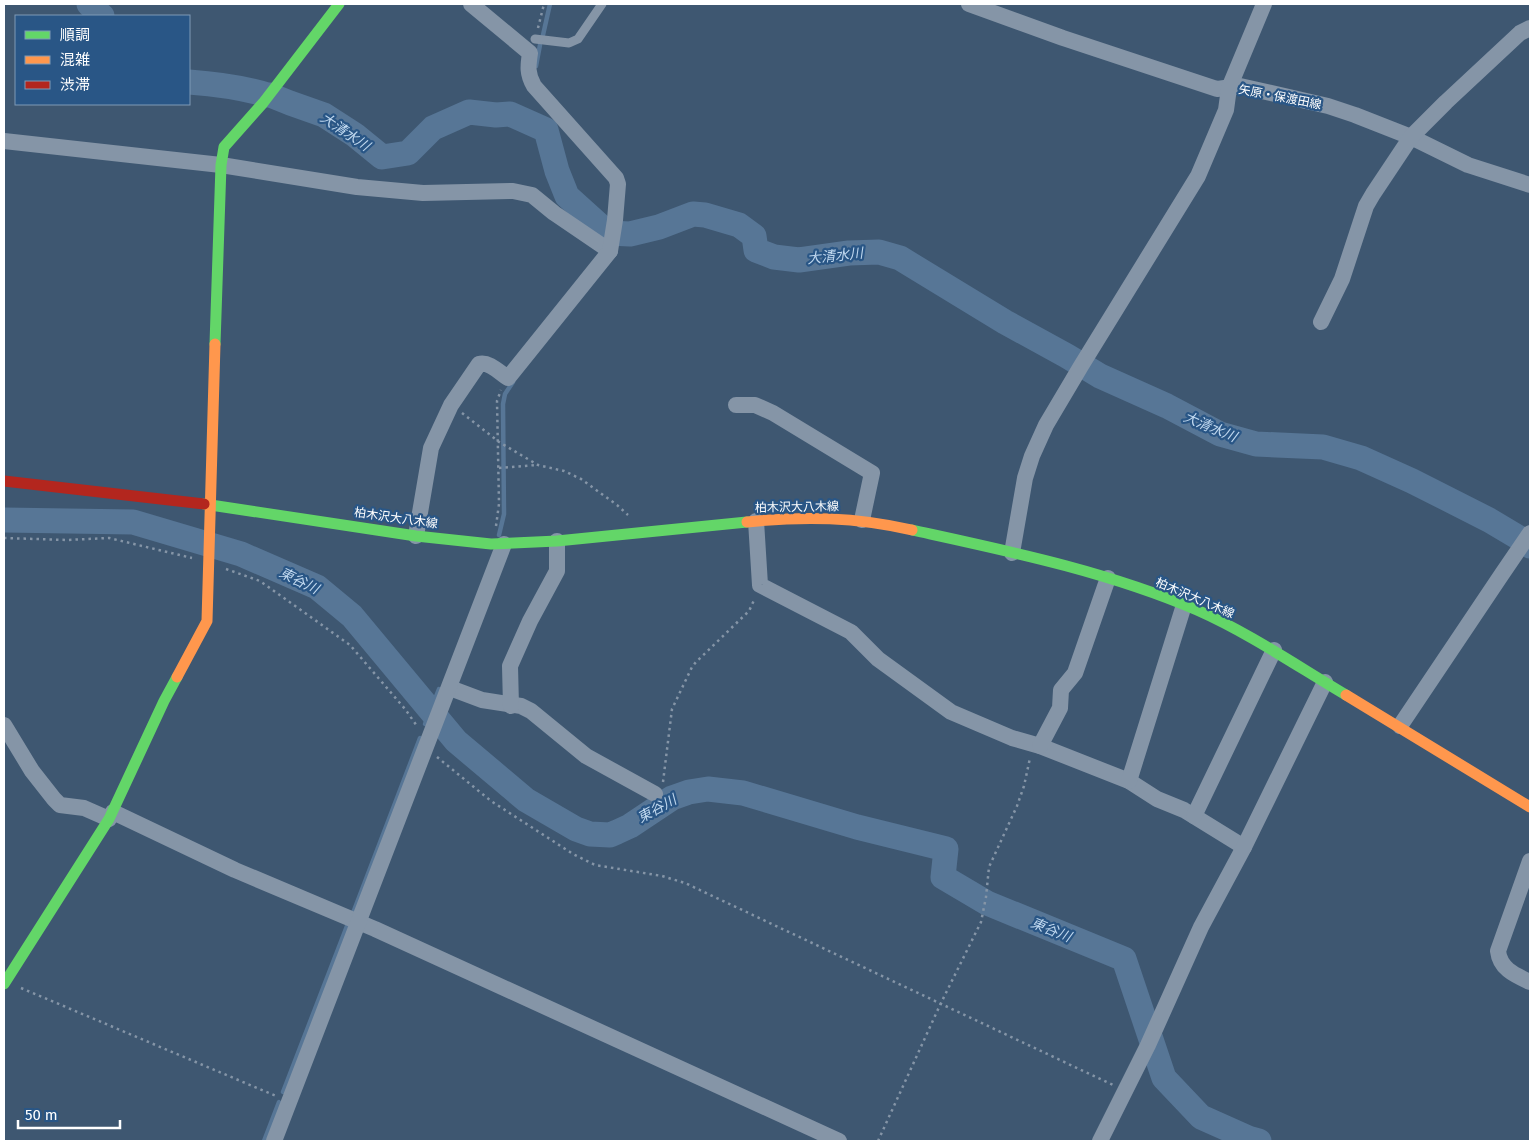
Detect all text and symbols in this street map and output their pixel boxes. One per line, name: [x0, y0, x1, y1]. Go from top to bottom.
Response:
legend: [15, 15, 190, 105]
text: 順調: [60, 26, 90, 44]
text: 混雑: [60, 51, 90, 69]
text: 渋滞: [60, 76, 90, 94]
street label: 矢原・保渡田線: [1237, 82, 1323, 112]
water label: 大清水川: [317, 109, 375, 156]
water label: 大清水川: [806, 244, 866, 267]
water label: 大清水川: [1181, 408, 1241, 447]
street label: 柏木沢大八木線: [755, 499, 839, 515]
street label: 柏木沢大八木線: [353, 505, 439, 531]
water label: 東谷川: [276, 564, 323, 599]
street label: 柏木沢大八木線: [1154, 575, 1236, 621]
water label: 東谷川: [635, 790, 681, 827]
water label: 東谷川: [1028, 914, 1076, 946]
scale bar: [18, 1098, 120, 1130]
text: 50 m: [25, 1106, 58, 1124]

